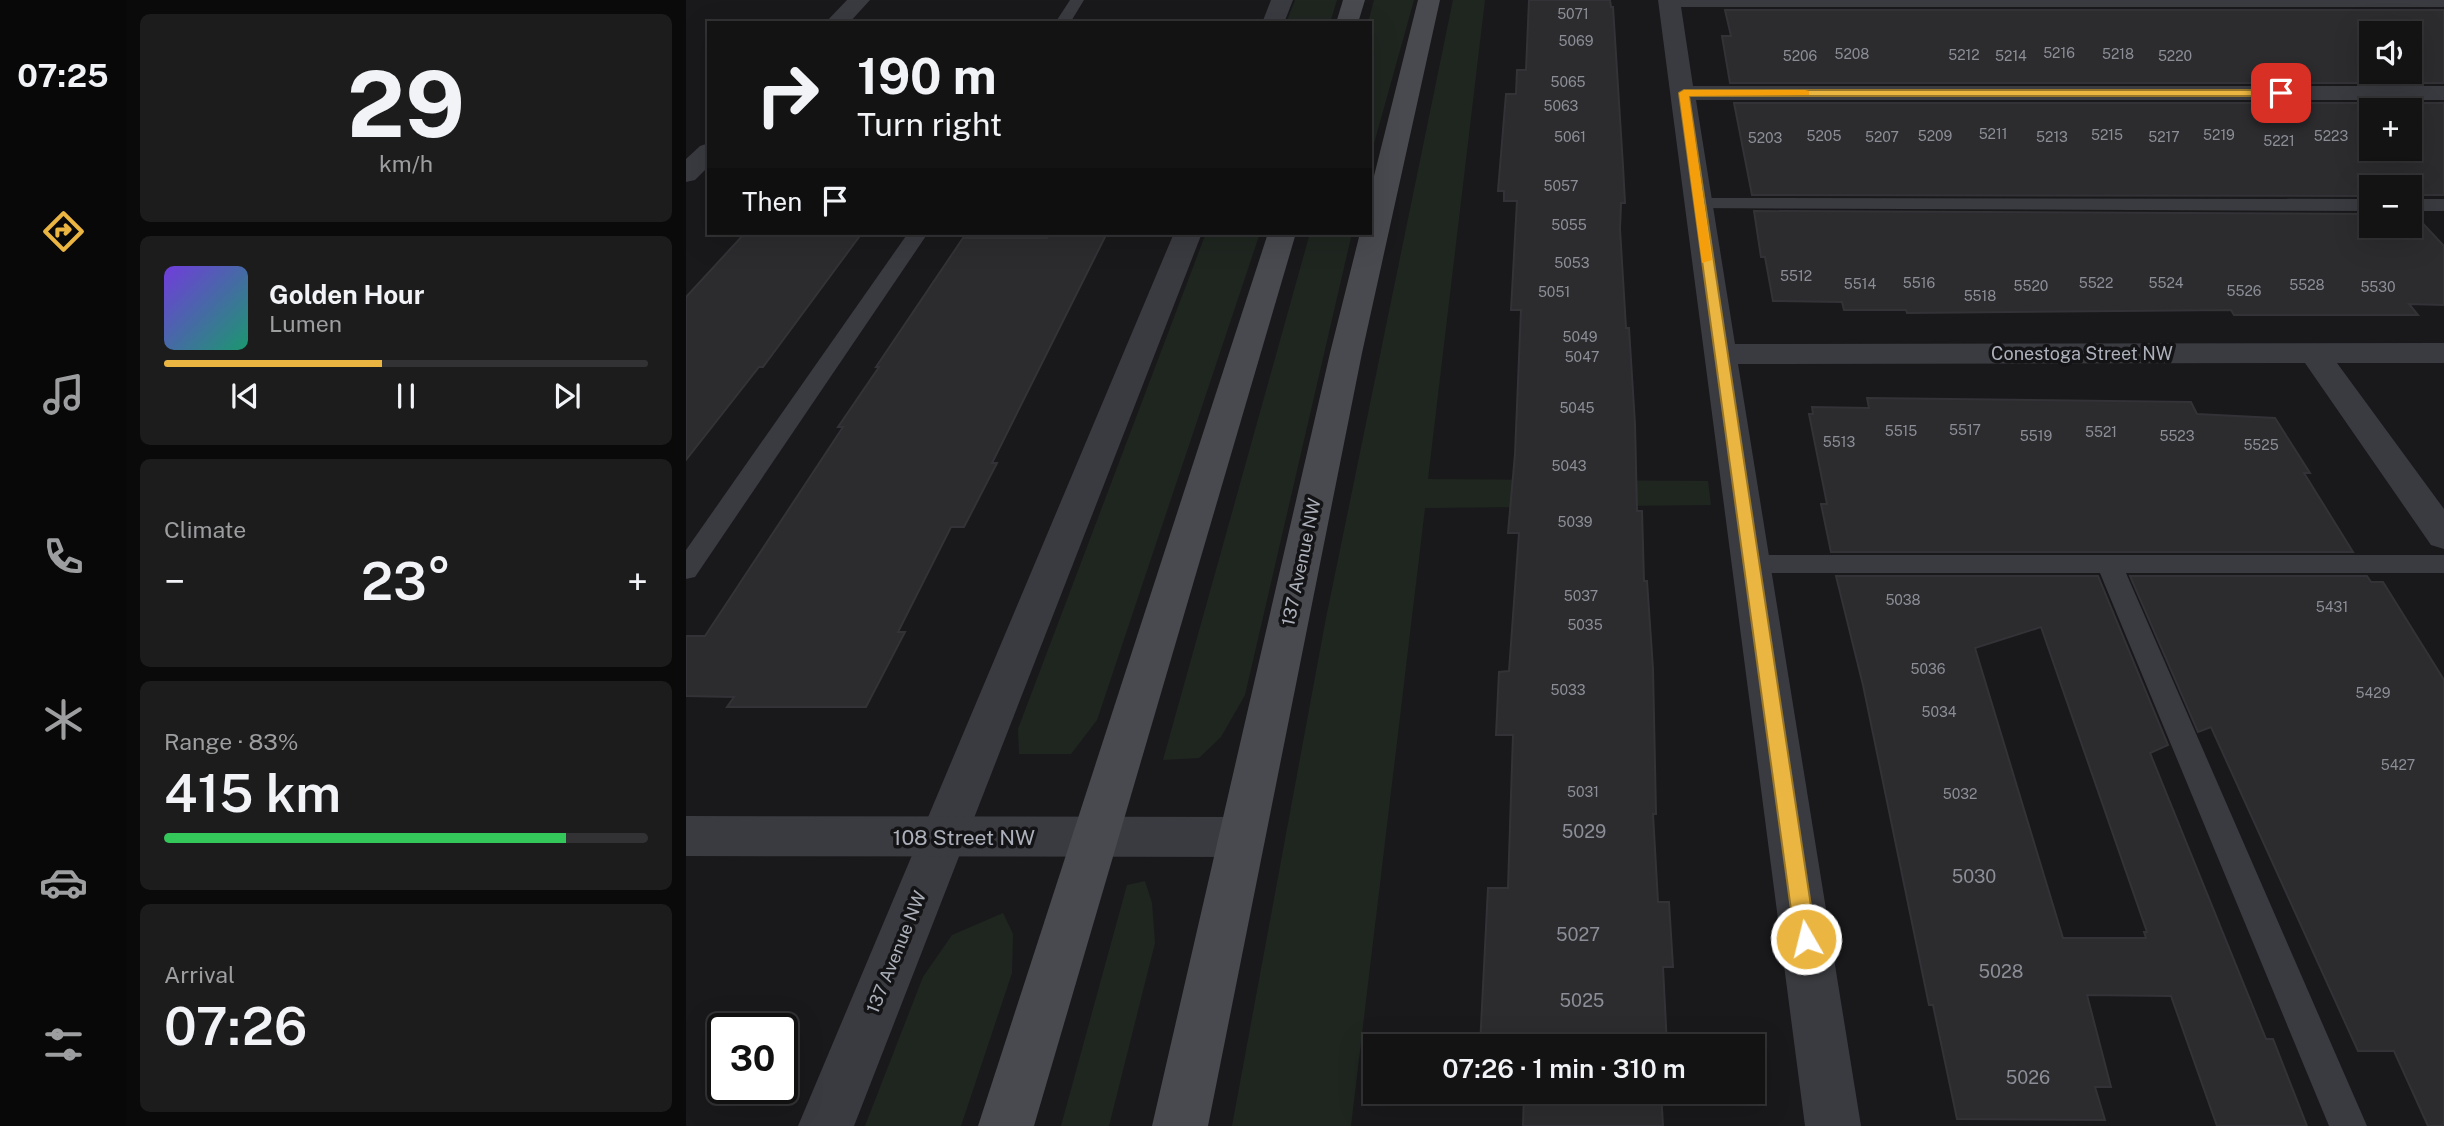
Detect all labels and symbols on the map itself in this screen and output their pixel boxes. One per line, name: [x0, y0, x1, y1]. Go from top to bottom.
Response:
house number: 5071: [1557, 6, 1589, 22]
house number: 5069: [1559, 33, 1594, 49]
house number: 5216: [2043, 45, 2075, 61]
house number: 5208: [1835, 46, 1869, 62]
house number: 5218: [2102, 46, 2134, 62]
house number: 5212: [1948, 47, 1980, 63]
house number: 5206: [1783, 48, 1818, 64]
house number: 5214: [1995, 48, 2027, 64]
house number: 5220: [2158, 48, 2192, 64]
pin: [2251, 63, 2311, 123]
house number: 5065: [1550, 74, 1586, 90]
house number: 5063: [1544, 98, 1579, 114]
house number: 5211: [1979, 126, 2007, 142]
house number: 5215: [2091, 127, 2123, 143]
house number: 5219: [2203, 127, 2235, 143]
house number: 5205: [1807, 128, 1841, 144]
house number: 5209: [1918, 128, 1953, 144]
house number: 5223: [2314, 128, 2348, 144]
house number: 5061: [1554, 129, 1586, 145]
house number: 5207: [1865, 129, 1899, 145]
house number: 5213: [2036, 129, 2068, 145]
house number: 5217: [2148, 129, 2180, 145]
house number: 5203: [1748, 130, 1782, 146]
house number: 5221: [2263, 133, 2295, 149]
house number: 5057: [1544, 178, 1578, 194]
house number: 5055: [1551, 217, 1587, 233]
house number: 5053: [1554, 255, 1590, 271]
house number: 5512: [1780, 268, 1812, 284]
house number: 5516: [1903, 275, 1935, 291]
house number: 5522: [2079, 275, 2113, 291]
house number: 5524: [2148, 275, 2184, 291]
house number: 5514: [1844, 276, 1876, 292]
house number: 5528: [2289, 277, 2325, 293]
house number: 5520: [2014, 278, 2048, 294]
house number: 5530: [2360, 279, 2396, 295]
house number: 5526: [2227, 283, 2262, 299]
house number: 5051: [1538, 284, 1570, 300]
house number: 5518: [1964, 288, 1996, 304]
house number: 5049: [1562, 329, 1598, 345]
street label: Conestoga Street NW: [1991, 343, 2173, 364]
house number: 5047: [1565, 349, 1599, 365]
house number: 5045: [1559, 400, 1595, 416]
house number: 5517: [1949, 422, 1981, 438]
house number: 5515: [1885, 423, 1917, 439]
house number: 5521: [2085, 424, 2117, 440]
house number: 5519: [2020, 428, 2052, 444]
house number: 5523: [2159, 428, 2195, 444]
house number: 5513: [1823, 434, 1855, 450]
house number: 5525: [2243, 437, 2279, 453]
house number: 5043: [1551, 458, 1587, 474]
street label: 137 Avenue NW: [1277, 496, 1325, 628]
house number: 5039: [1558, 514, 1593, 530]
house number: 5037: [1564, 588, 1598, 604]
house number: 5038: [1885, 592, 1921, 608]
house number: 5431: [2316, 599, 2348, 615]
house number: 5035: [1567, 617, 1603, 633]
house number: 5036: [1911, 661, 1946, 677]
house number: 5033: [1551, 682, 1586, 698]
house number: 5429: [2356, 685, 2391, 701]
house number: 5034: [1921, 704, 1957, 720]
house number: 5427: [2381, 757, 2415, 773]
house number: 5031: [1567, 784, 1599, 800]
house number: 5032: [1943, 786, 1977, 802]
house number: 5029: [1562, 821, 1606, 842]
street label: 108 Street NW: [893, 825, 1035, 850]
house number: 5030: [1952, 866, 1996, 887]
street label: 137 Avenue NW: [862, 888, 930, 1016]
position arrow: [1769, 902, 1843, 976]
house number: 5027: [1556, 924, 1600, 945]
house number: 5028: [1979, 961, 2023, 982]
house number: 5025: [1560, 990, 1604, 1011]
speed limit sign: 30: [707, 1013, 798, 1104]
house number: 5026: [2006, 1067, 2050, 1088]

